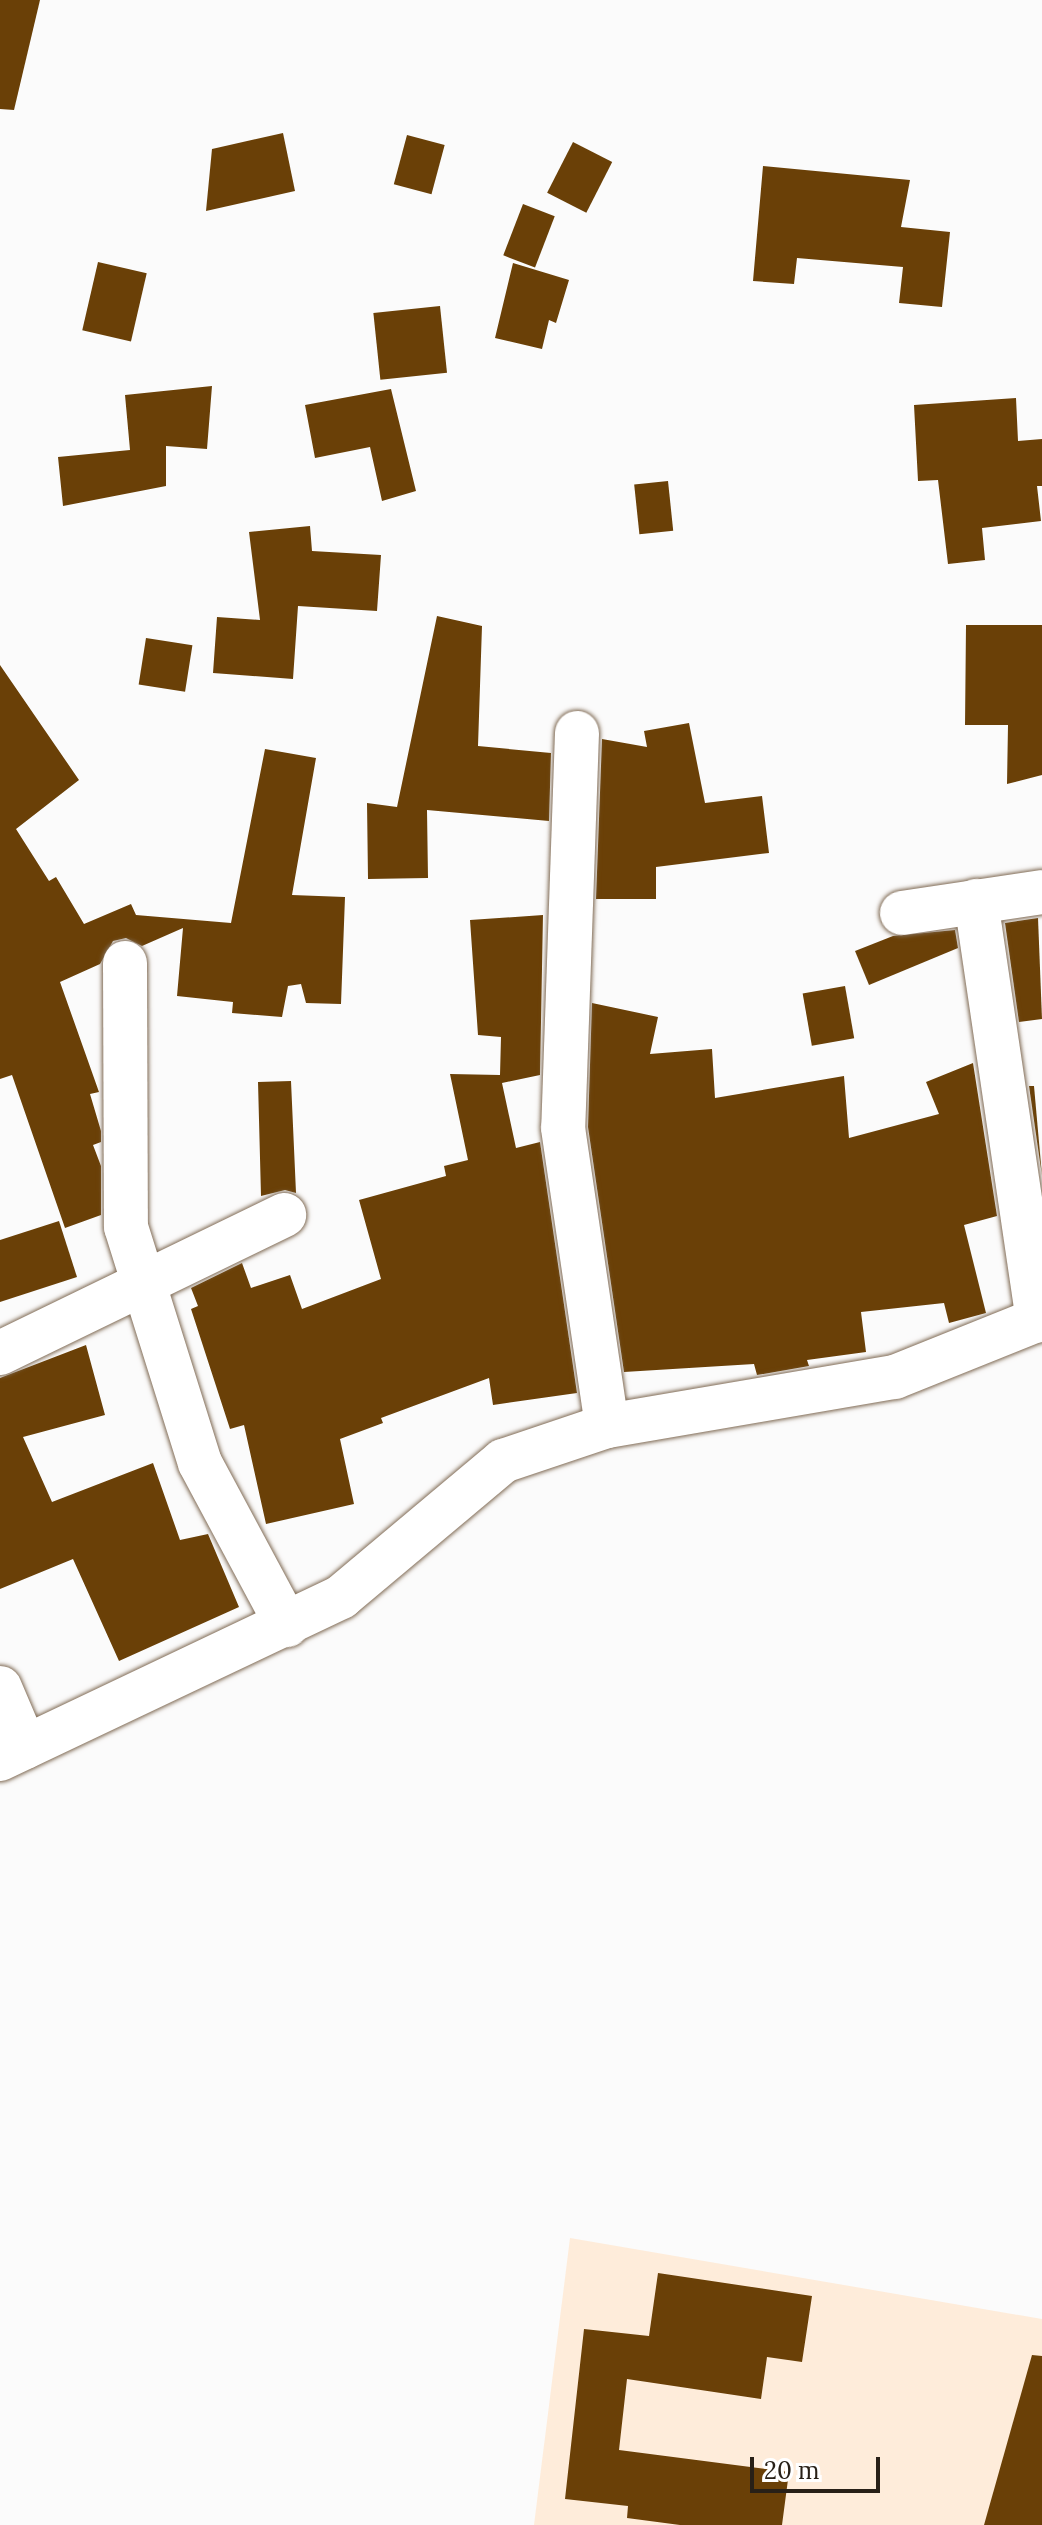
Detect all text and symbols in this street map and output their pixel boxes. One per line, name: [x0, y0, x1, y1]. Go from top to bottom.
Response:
scale bar: [754, 2441, 884, 2491]
text: 20 m: [764, 2455, 820, 2486]

